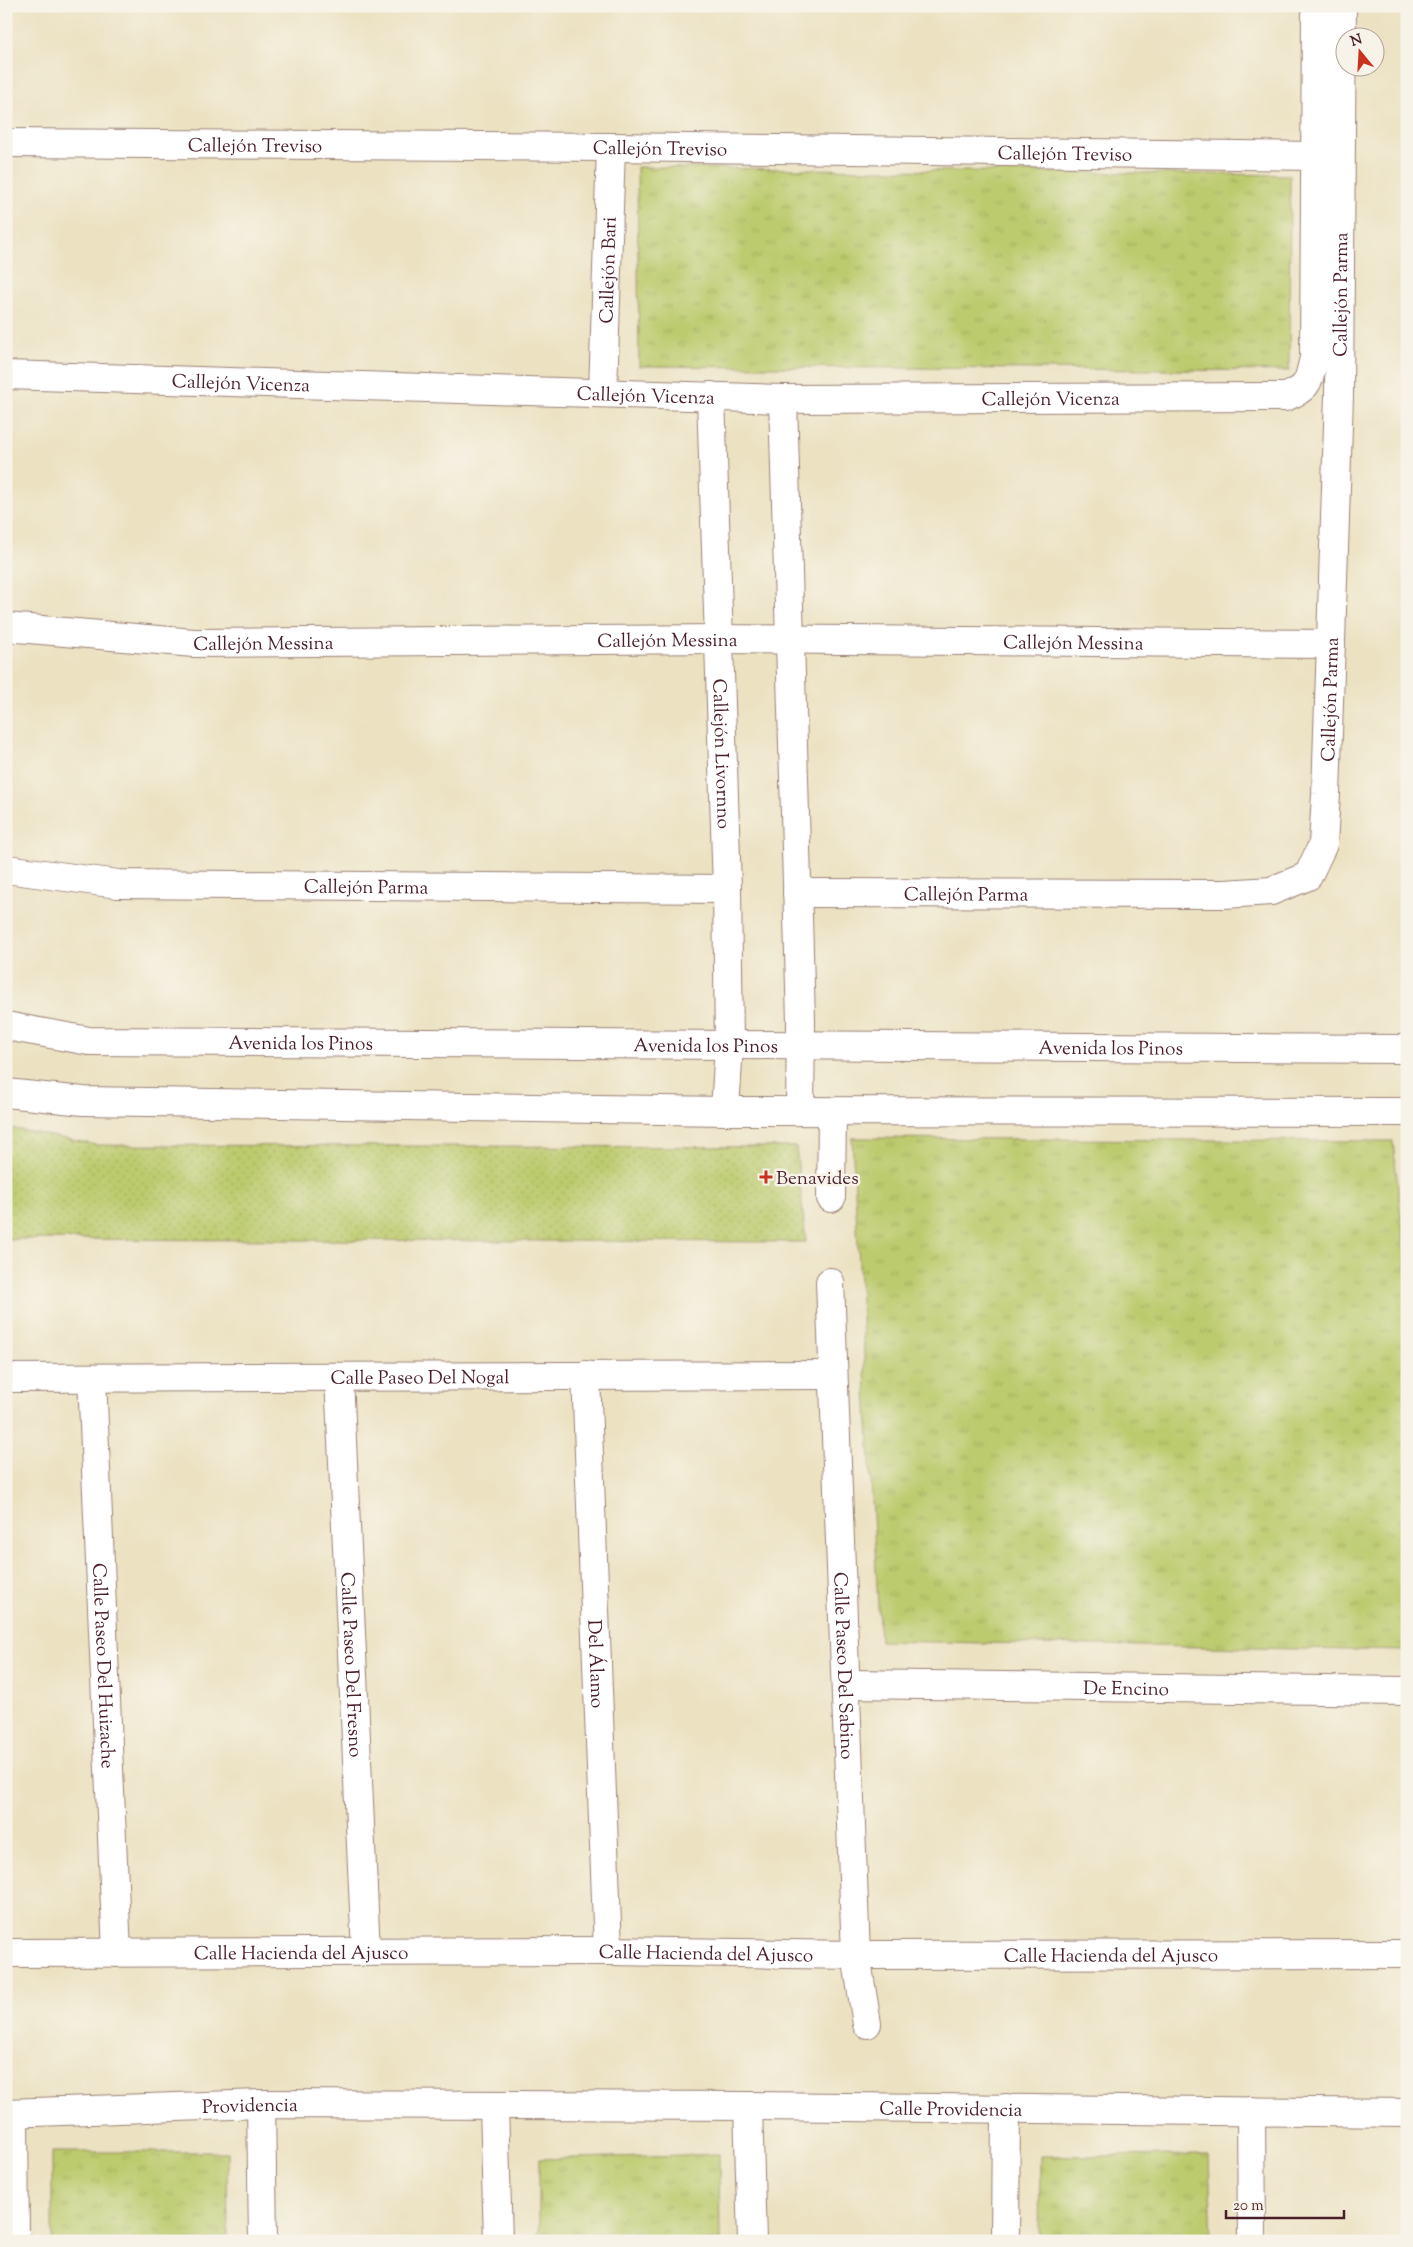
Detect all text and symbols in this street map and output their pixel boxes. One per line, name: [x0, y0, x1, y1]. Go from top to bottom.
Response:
north arrow: [1336, 28, 1386, 78]
text: N: [1348, 30, 1365, 53]
street label: Callejón Treviso: [188, 133, 322, 161]
street label: Callejón Treviso: [593, 136, 727, 164]
street label: Callejón Treviso: [997, 141, 1132, 170]
street label: Callejón Bari: [594, 216, 625, 324]
street label: Callejón Parma: [1328, 232, 1356, 357]
street label: Callejón Vicenza: [171, 369, 311, 400]
street label: Callejón Vicenza: [576, 382, 715, 413]
street label: Callejón Vicenza: [982, 387, 1120, 414]
street label: Callejón Messina: [597, 628, 738, 656]
street label: Callejón Messina: [1003, 630, 1144, 658]
street label: Callejón Messina: [193, 631, 334, 659]
street label: Callejón Parma: [1316, 637, 1347, 762]
street label: Callejón Livornno: [704, 678, 736, 829]
street label: Callejón Parma: [304, 875, 429, 903]
street label: Callejón Parma: [904, 882, 1029, 910]
street label: Avenida los Pinos: [228, 1031, 373, 1059]
street label: Avenida los Pinos: [633, 1033, 778, 1061]
street label: Avenida los Pinos: [1038, 1036, 1183, 1064]
place label: Benavides: [776, 1166, 859, 1193]
marker: Benavides: [760, 1171, 772, 1183]
street label: Calle Paseo Del Nogal: [330, 1365, 510, 1393]
street label: Calle Paseo Del Huizache: [84, 1562, 120, 1769]
street label: Calle Paseo Del Fresno: [332, 1571, 368, 1758]
street label: Calle Paseo Del Sabino: [825, 1572, 859, 1760]
street label: Del Álamo: [579, 1619, 610, 1709]
street label: De Encino: [1083, 1676, 1169, 1704]
street label: Calle Hacienda del Ajusco: [599, 1940, 813, 1970]
street label: Calle Hacienda del Ajusco: [194, 1941, 408, 1968]
street label: Calle Hacienda del Ajusco: [1004, 1943, 1218, 1971]
street label: Providencia: [202, 2093, 298, 2122]
street label: Calle Providencia: [879, 2096, 1023, 2125]
scale bar: [1226, 2187, 1343, 2219]
text: 20 m: [1233, 2196, 1264, 2217]

